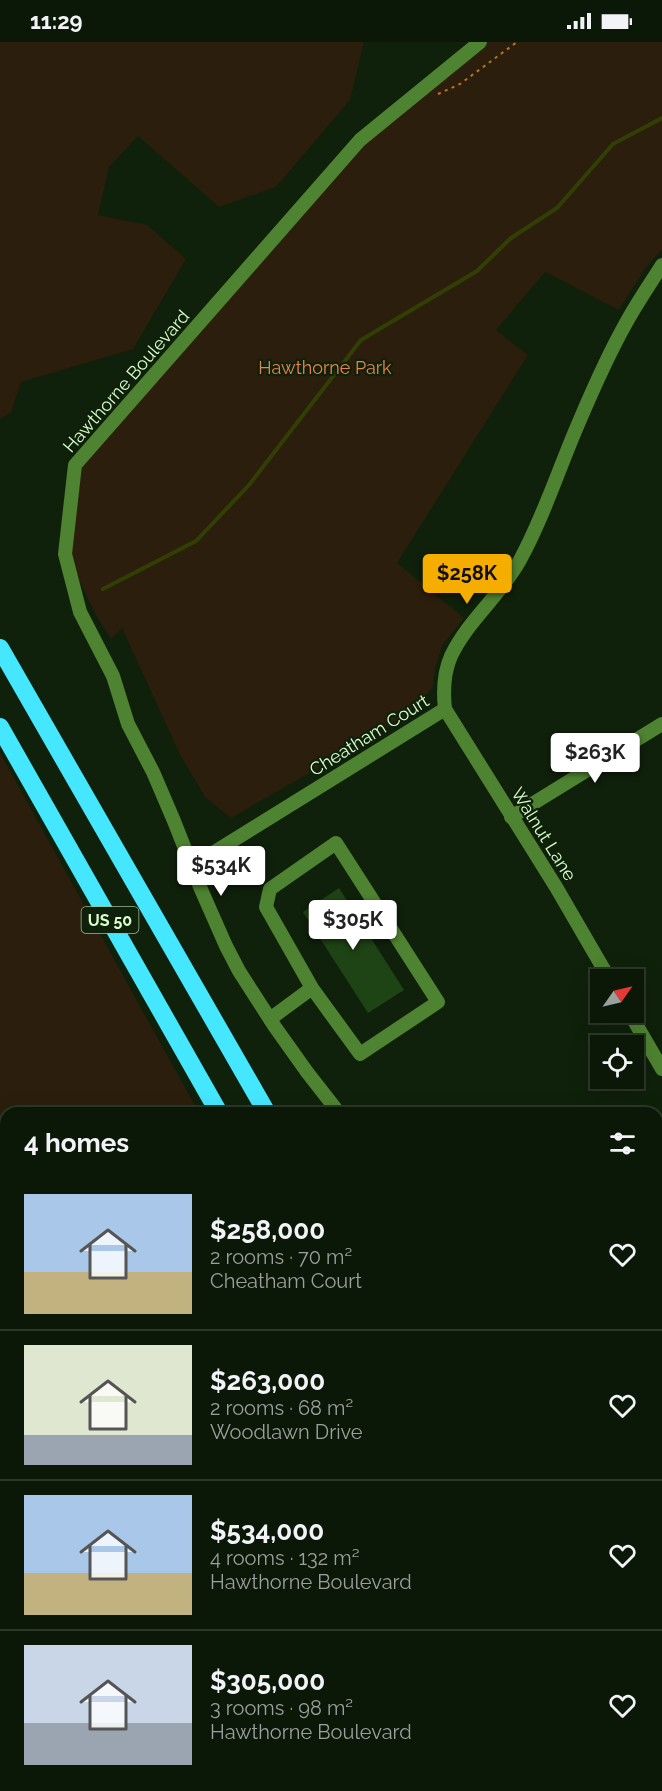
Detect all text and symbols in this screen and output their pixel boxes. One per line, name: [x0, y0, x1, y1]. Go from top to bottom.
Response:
text: 11:29: [30, 8, 83, 34]
street label: Hawthorne Boulevard: [59, 306, 193, 456]
park label: Hawthorne Park: [258, 357, 392, 378]
pin: $258K: [425, 554, 509, 605]
text: $258K: [437, 561, 497, 585]
street label: Cheatham Court: [305, 690, 433, 780]
pin: $263K: [553, 733, 637, 784]
text: $263K: [565, 740, 625, 764]
street label: Walnut Lane: [507, 784, 581, 885]
pin: $534K: [179, 846, 263, 897]
text: $534K: [191, 853, 251, 877]
pin: $305K: [311, 900, 395, 951]
road number: US 50: [82, 907, 138, 933]
text: $305K: [323, 907, 383, 931]
north arrow: [590, 969, 644, 1023]
map controls: [590, 969, 644, 1089]
button: locate: [590, 1035, 644, 1089]
icon: filters: [606, 1127, 639, 1160]
text: 4 homes: [24, 1128, 129, 1158]
text: $258,000: [210, 1215, 325, 1245]
icon: home: [72, 1218, 144, 1290]
icon: heart: [606, 1238, 639, 1271]
text: 2 rooms · 70 m²: [210, 1245, 352, 1269]
text: Cheatham Court: [210, 1269, 362, 1293]
text: $263,000: [210, 1366, 325, 1396]
icon: home: [72, 1369, 144, 1441]
icon: heart: [606, 1389, 639, 1422]
text: 2 rooms · 68 m²: [210, 1396, 353, 1420]
text: Woodlawn Drive: [210, 1420, 363, 1444]
text: $534,000: [210, 1516, 324, 1546]
icon: home: [72, 1519, 144, 1591]
icon: heart: [606, 1539, 639, 1572]
text: 4 rooms · 132 m²: [210, 1546, 359, 1570]
text: Hawthorne Boulevard: [210, 1570, 412, 1594]
text: $305,000: [210, 1666, 325, 1696]
icon: home: [72, 1669, 144, 1741]
icon: heart: [606, 1689, 639, 1722]
text: 3 rooms · 98 m²: [210, 1696, 353, 1720]
text: Hawthorne Boulevard: [210, 1720, 412, 1744]

